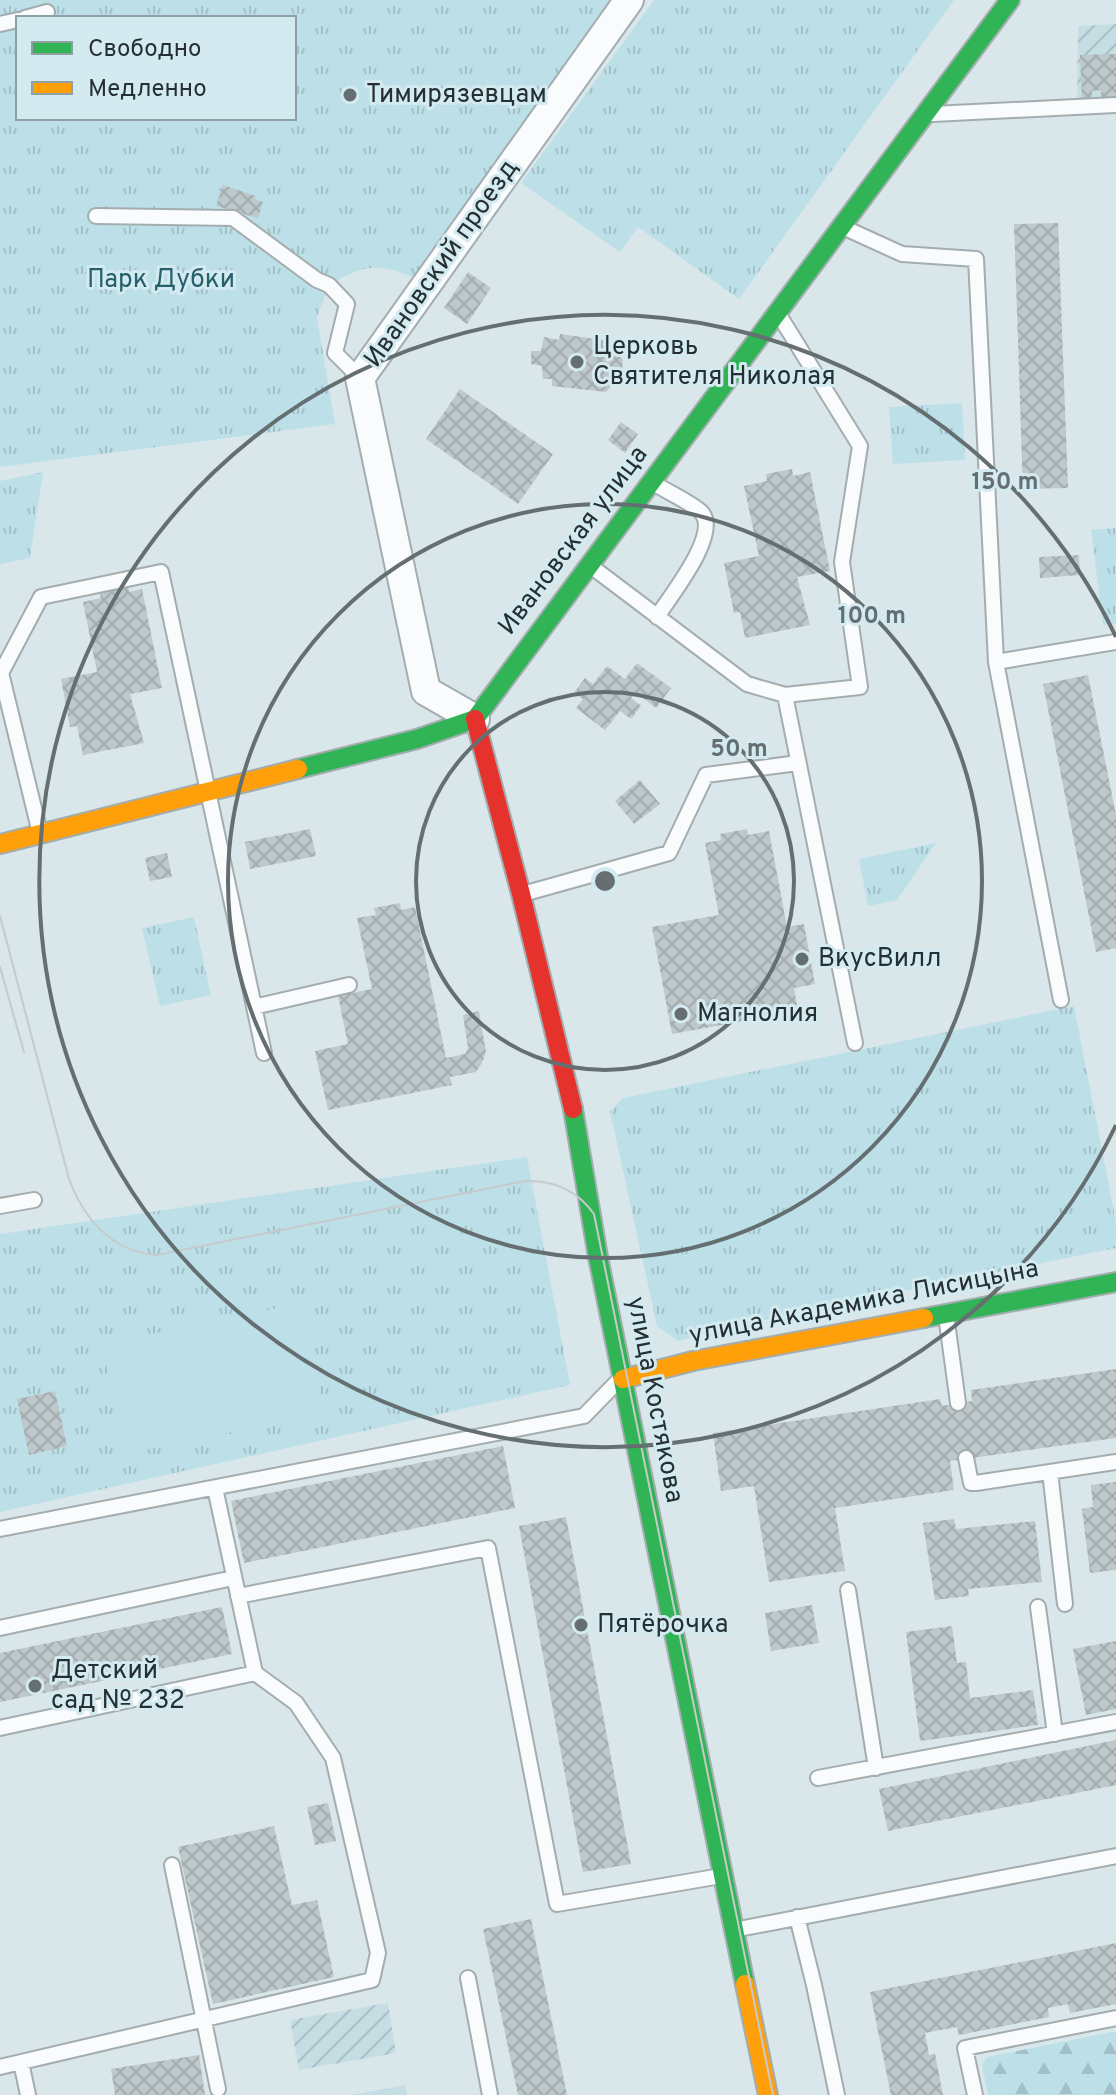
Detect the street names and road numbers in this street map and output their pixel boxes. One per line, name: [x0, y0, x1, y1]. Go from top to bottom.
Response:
street label: Ивановский проезд: [358, 154, 526, 374]
street label: Ивановская улица: [492, 440, 656, 642]
street label: улица Академика Лисицына: [686, 1253, 1042, 1353]
street label: улица Костякова: [618, 1294, 690, 1506]

